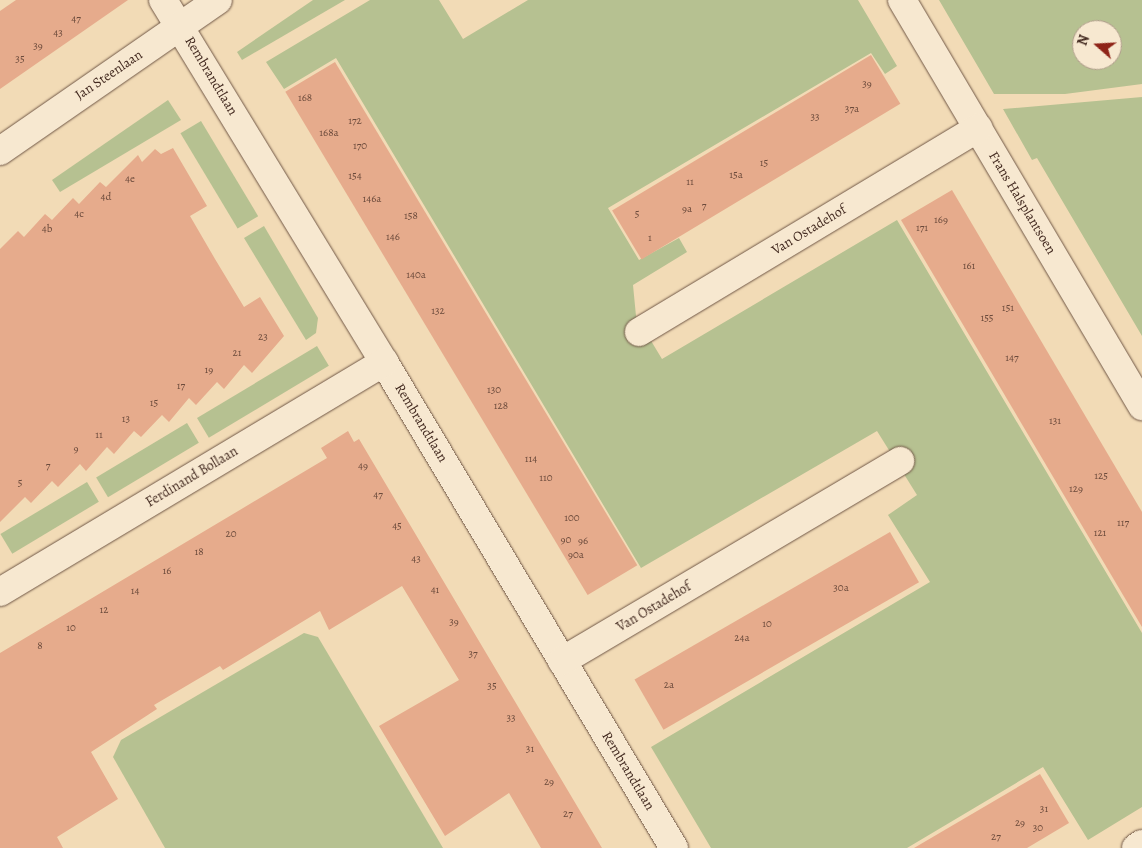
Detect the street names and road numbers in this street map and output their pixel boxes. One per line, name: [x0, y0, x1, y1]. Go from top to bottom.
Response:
street label: Rembrandtlaan: [181, 34, 241, 118]
street label: Jan Steenlaan: [72, 46, 146, 104]
street label: Frans Halsplantsoen: [985, 149, 1059, 257]
street label: Van Ostadehof: [769, 201, 849, 259]
street label: Rembrandtlaan: [391, 381, 451, 465]
street label: Ferdinand Bollaan: [143, 443, 241, 511]
street label: Van Ostadehof: [614, 578, 694, 636]
street label: Rembrandtlaan: [598, 729, 658, 813]

